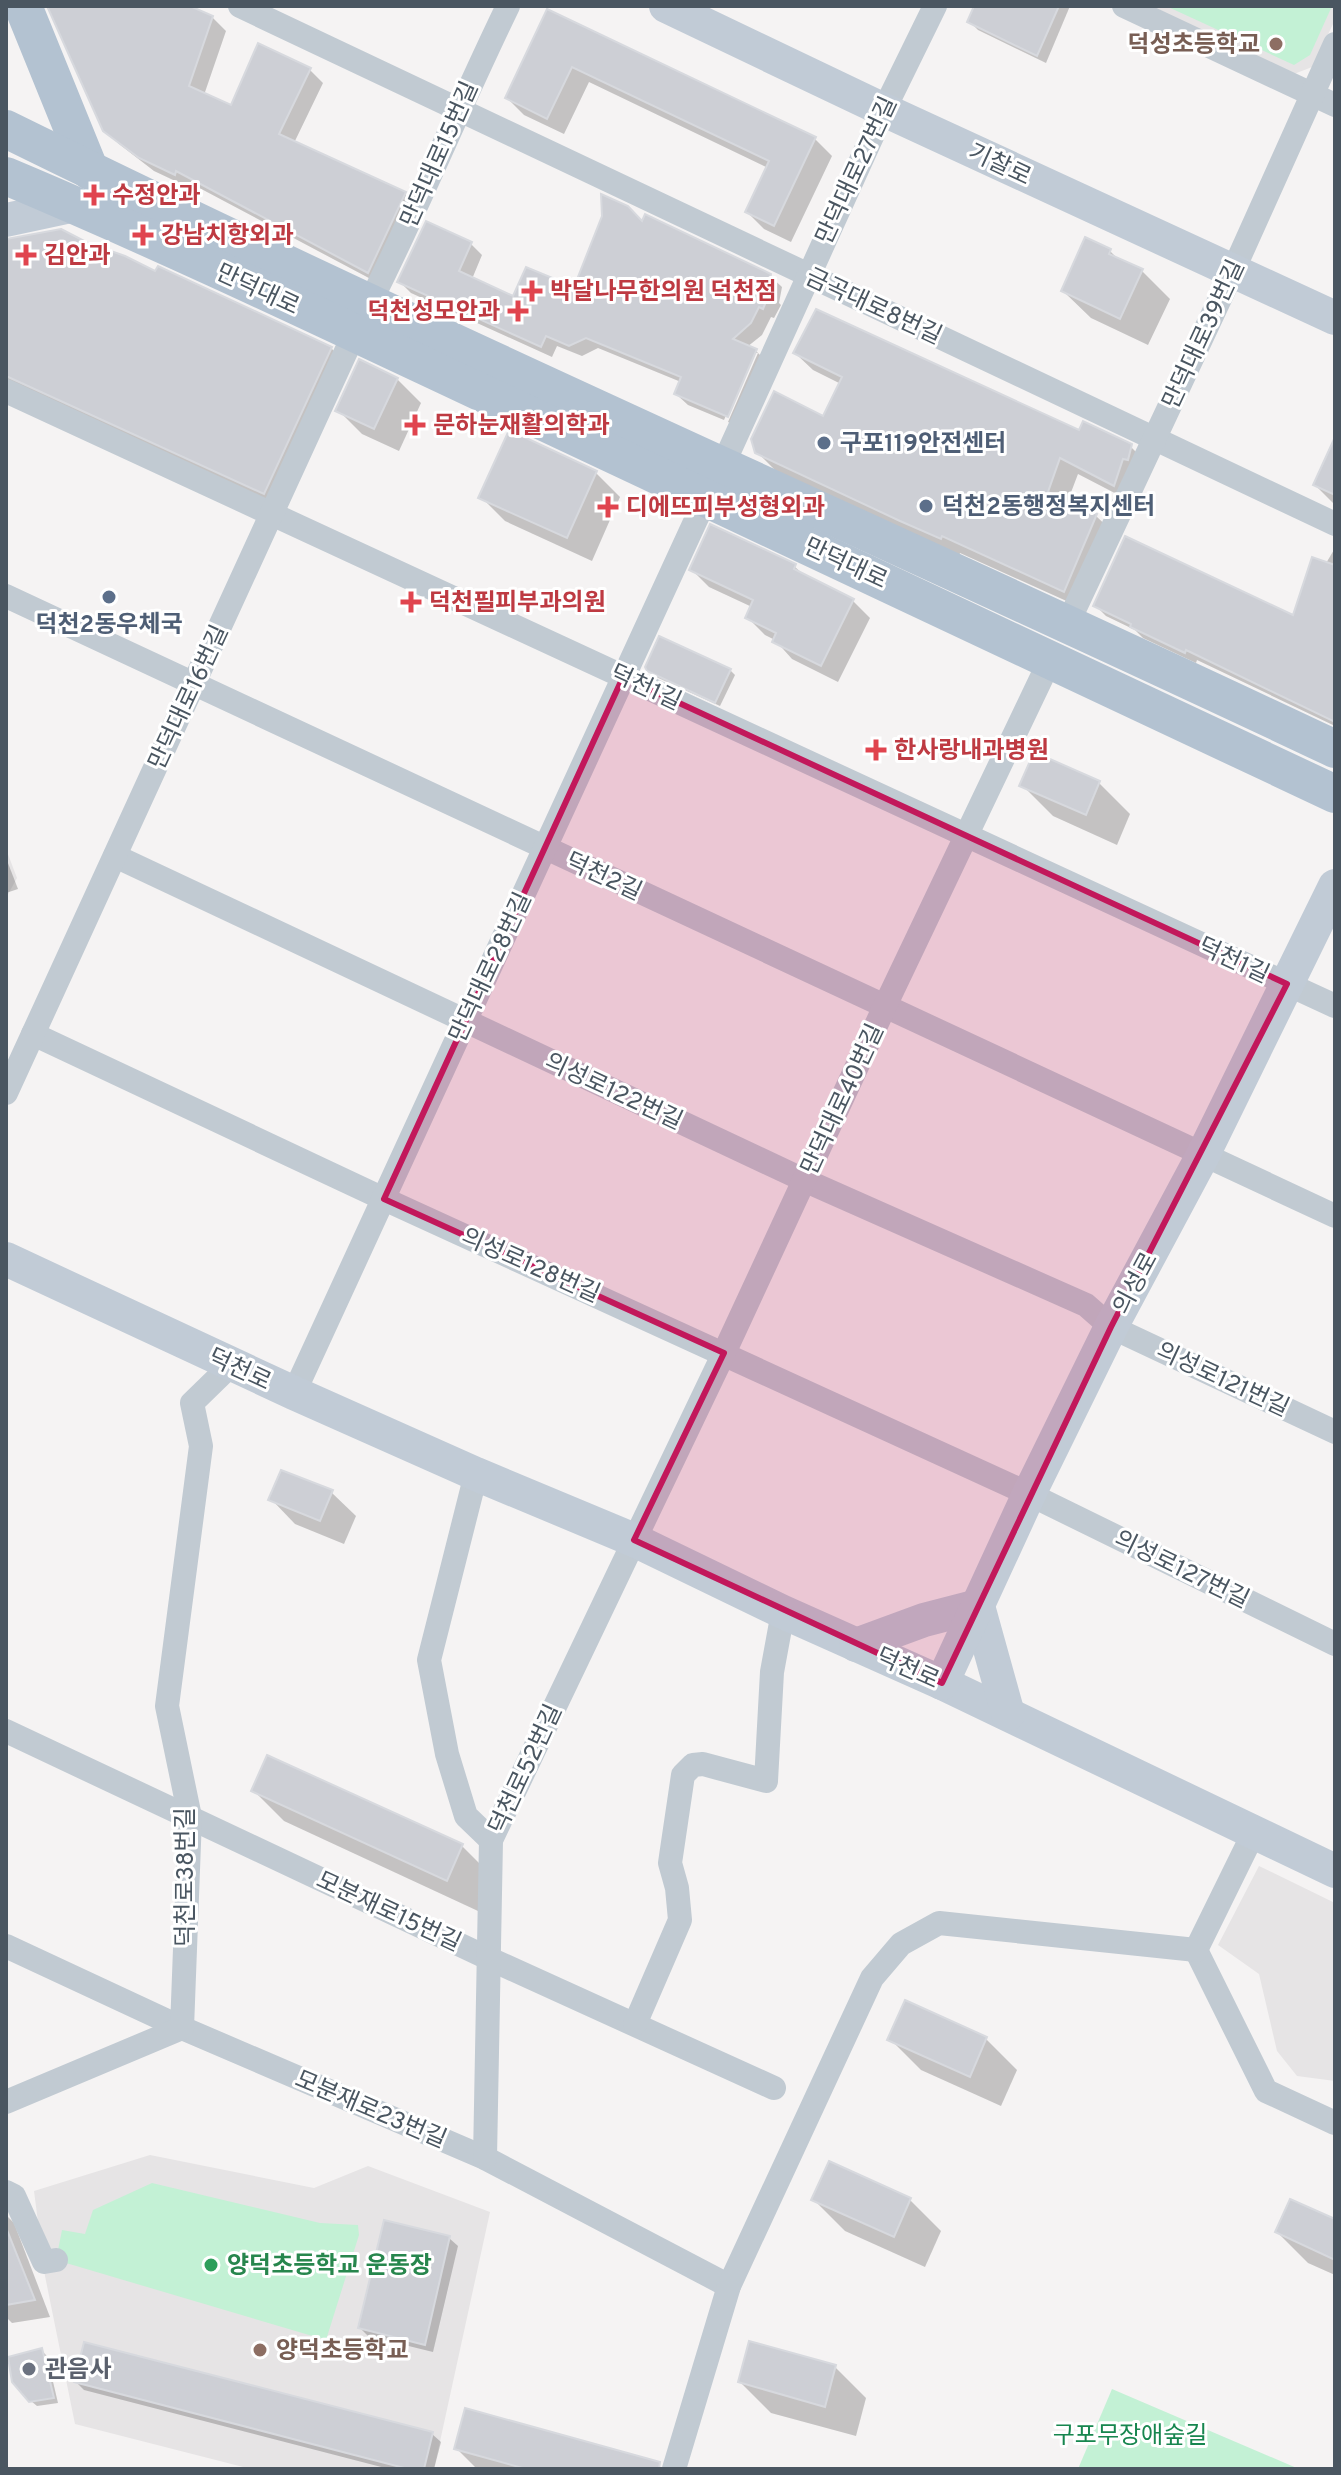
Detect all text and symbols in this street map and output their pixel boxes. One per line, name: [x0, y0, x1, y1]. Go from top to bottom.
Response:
place label: 덕성초등학교: [1128, 31, 1260, 61]
marker: 덕성초등학교: [1267, 35, 1285, 53]
street label: 만덕대로15번길: [395, 77, 486, 232]
street label: 만덕대로27번길: [811, 92, 905, 249]
street label: 기찰로: [963, 138, 1036, 193]
place label: 수정안과: [112, 182, 200, 212]
marker: 수정안과: [83, 184, 105, 206]
place label: 강남치항외과: [161, 222, 293, 252]
marker: 강남치항외과: [132, 224, 154, 246]
place label: 김안과: [44, 242, 110, 272]
marker: 김안과: [15, 244, 37, 266]
street label: 만덕대로39번길: [1157, 256, 1252, 414]
street label: 만덕대로: [211, 259, 304, 323]
street label: 금곡대로8번길: [800, 263, 946, 353]
place label: 박달나무한의원 덕천점: [550, 278, 777, 308]
marker: 박달나무한의원 덕천점: [521, 280, 543, 302]
place label: 덕천성모안과: [368, 298, 500, 328]
marker: 덕천성모안과: [507, 300, 529, 322]
place label: 문하눈재활의학과: [433, 412, 610, 442]
marker: 문하눈재활의학과: [404, 414, 426, 436]
place label: 구포119안전센터: [840, 430, 1006, 460]
marker: 구포119안전센터: [815, 434, 833, 452]
place label: 덕천2동행정복지센터: [942, 493, 1155, 523]
place label: 디에뜨피부성형외과: [626, 494, 825, 524]
marker: 디에뜨피부성형외과: [597, 496, 619, 518]
marker: 덕천2동행정복지센터: [917, 497, 935, 515]
street label: 만덕대로: [799, 533, 892, 597]
marker: 덕천2동우체국: [100, 588, 118, 606]
place label: 덕천필피부과의원: [429, 589, 606, 619]
marker: 덕천필피부과의원: [400, 591, 422, 613]
place label: 덕천2동우체국: [35, 611, 183, 641]
street label: 만덕대로16번길: [143, 621, 236, 775]
street label: 덕천1길: [605, 659, 686, 718]
place label: 한사랑내과병원: [894, 737, 1049, 767]
marker: 한사랑내과병원: [865, 739, 887, 761]
street label: 덕천2길: [560, 847, 646, 909]
street label: 만덕대로28번길: [444, 888, 540, 1048]
street label: 덕천1길: [1193, 932, 1274, 991]
street label: 만덕대로40번길: [796, 1020, 892, 1180]
street label: 의성로122번길: [539, 1048, 687, 1138]
street label: 의성로128번길: [456, 1223, 604, 1311]
street label: 의성로: [1108, 1248, 1166, 1320]
street label: 의성로121번길: [1151, 1337, 1293, 1425]
street label: 덕천로: [203, 1343, 276, 1398]
street label: 의성로127번길: [1109, 1525, 1253, 1616]
street label: 덕천로: [871, 1643, 944, 1697]
street label: 덕천로52번길: [484, 1700, 570, 1840]
street label: 덕천로38번길: [172, 1807, 202, 1947]
street label: 모분재로15번길: [311, 1866, 465, 1959]
street label: 모분재로23번길: [290, 2065, 450, 2156]
place label: 양덕초등학교 운동장: [227, 2252, 432, 2282]
marker: 양덕초등학교 운동장: [202, 2256, 220, 2274]
place label: 양덕초등학교: [276, 2337, 408, 2367]
marker: 양덕초등학교: [251, 2341, 269, 2359]
place label: 관음사: [45, 2356, 111, 2386]
marker: 관음사: [20, 2360, 38, 2378]
park label: 구포무장애숲길: [1053, 2422, 1207, 2452]

